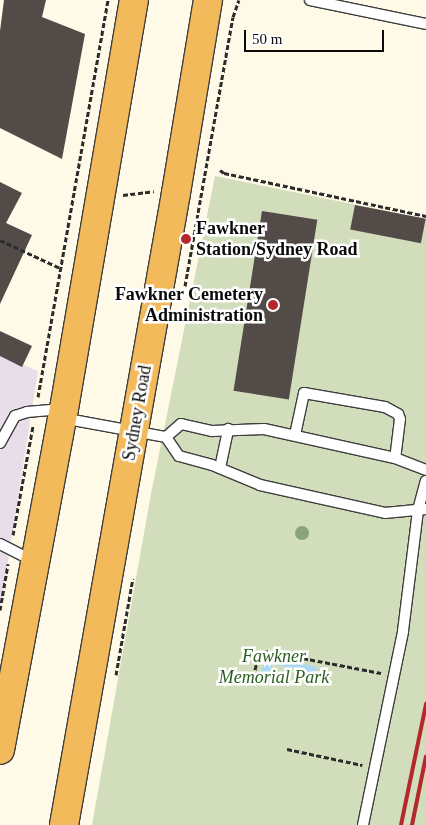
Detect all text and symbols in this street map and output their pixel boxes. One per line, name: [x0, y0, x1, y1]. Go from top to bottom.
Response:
scale bar: [246, 20, 386, 52]
text: 50 m: [252, 31, 282, 47]
place label: Fawkner Station/Sydney Road: [196, 218, 358, 260]
marker: Fawkner Station/Sydney Road: [180, 233, 192, 245]
place label: Fawkner Cemetery Administration: [115, 284, 263, 326]
marker: Fawkner Cemetery Administration: [267, 299, 279, 311]
street label: Sydney Road: [118, 364, 156, 462]
park label: Fawkner Memorial Park: [219, 646, 329, 689]

